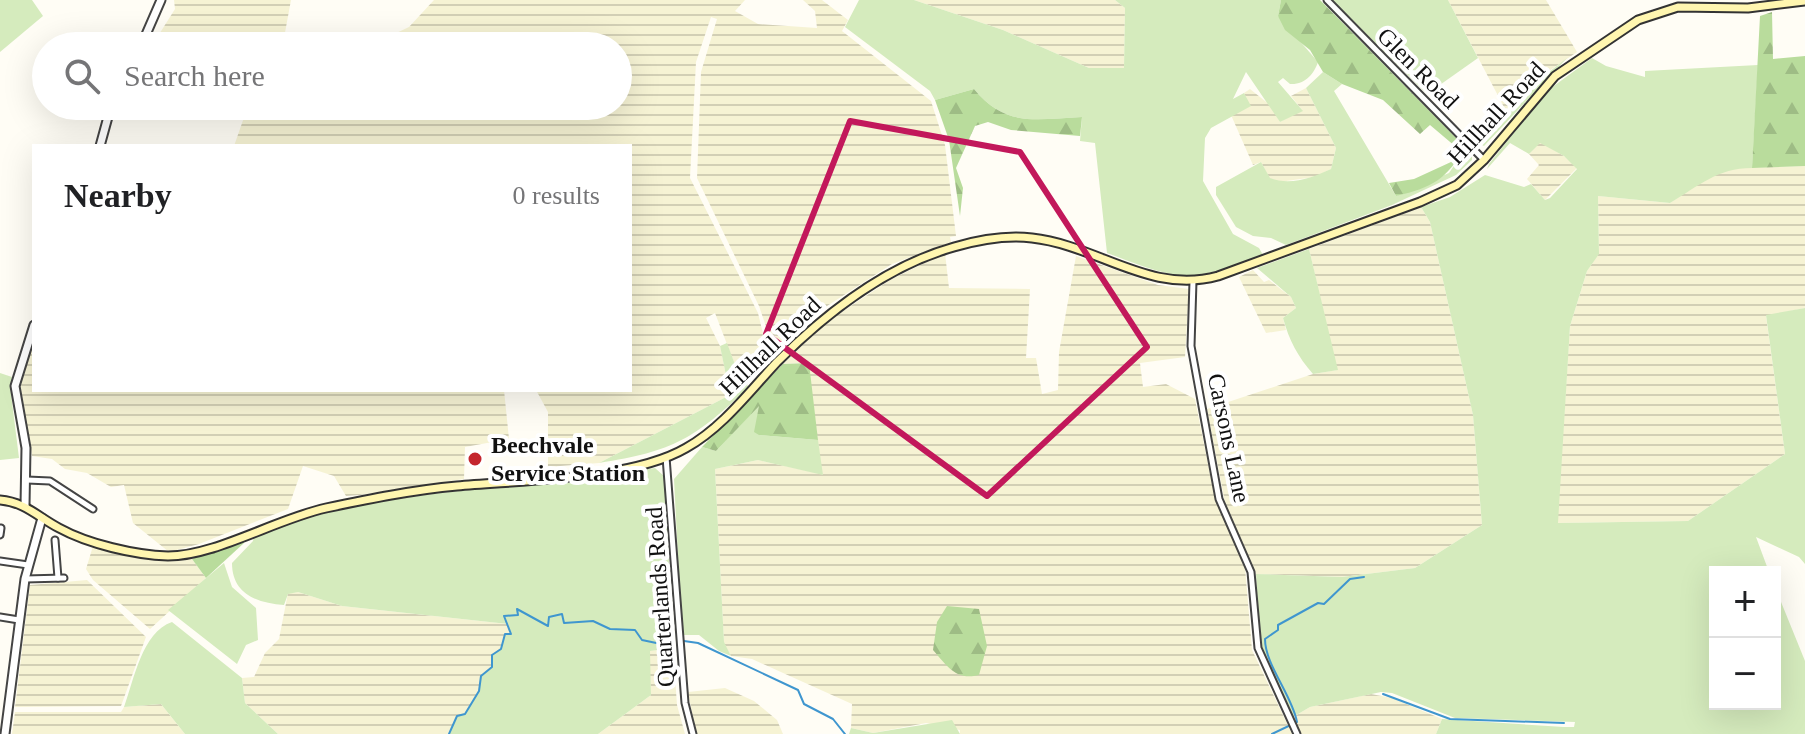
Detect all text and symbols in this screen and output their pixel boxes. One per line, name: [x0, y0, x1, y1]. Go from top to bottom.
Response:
street label: Glen Road: [1372, 22, 1464, 114]
search box: [32, 32, 632, 120]
icon: search: [60, 54, 104, 98]
street label: Hillhall Road: [1442, 57, 1550, 169]
text: Search here: [124, 59, 265, 92]
text: Nearby: [64, 177, 172, 214]
text: 0 results: [513, 181, 600, 210]
street label: Hillhall Road: [714, 292, 826, 400]
street label: Carsons Lane: [1203, 371, 1255, 505]
place label: Beechvale Service Station: [491, 432, 645, 486]
marker: Beechvale Service Station: [466, 450, 484, 468]
street label: Quarterlands Road: [641, 506, 679, 688]
map controls: [1709, 566, 1781, 710]
button: +: [1709, 566, 1781, 638]
button: −: [1709, 638, 1781, 710]

